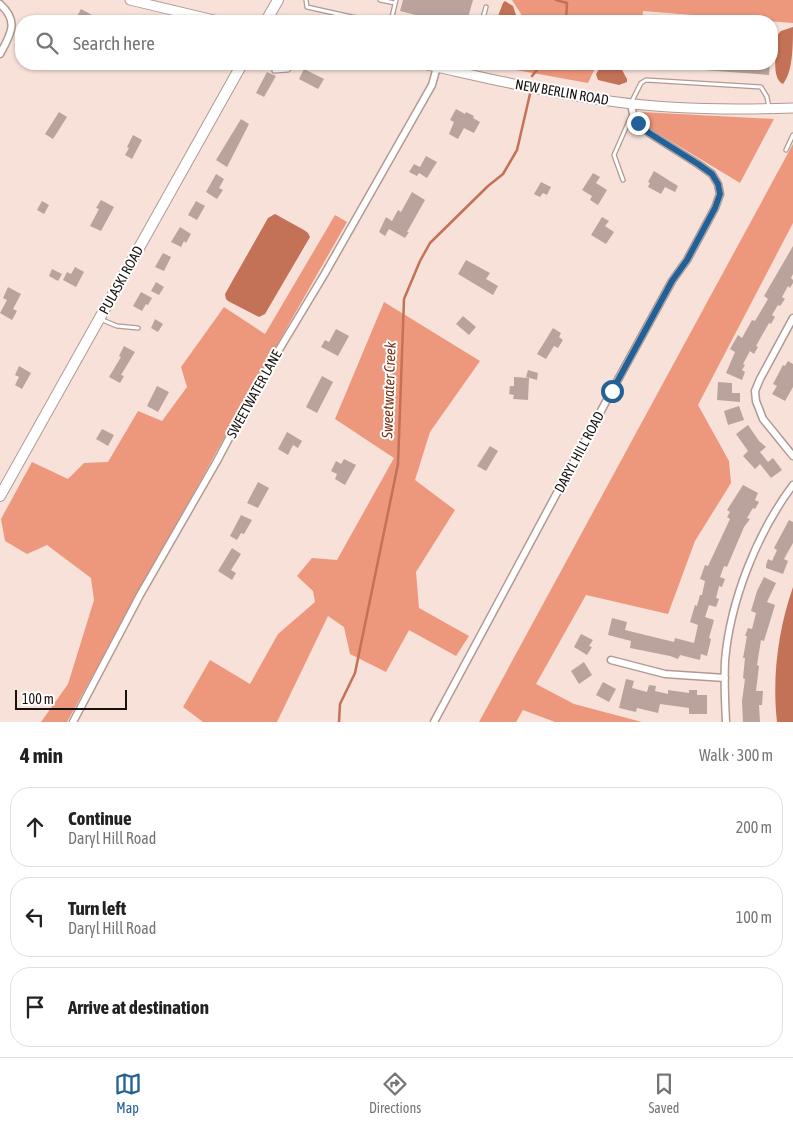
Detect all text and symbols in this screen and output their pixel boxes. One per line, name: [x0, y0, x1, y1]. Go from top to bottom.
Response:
search box: [15, 15, 778, 70]
icon: search: [33, 29, 61, 57]
text: Search here: [73, 32, 155, 54]
street label: NEW BERLIN ROAD: [514, 76, 610, 108]
route end: [627, 112, 650, 135]
street label: PULASKI ROAD: [96, 243, 146, 317]
water label: Sweetwater Creek: [378, 341, 399, 439]
street label: SWEETWATER LANE: [223, 347, 285, 441]
route start: [601, 380, 624, 403]
street label: DARYL HILL ROAD: [551, 409, 607, 495]
scale bar: [15, 687, 128, 710]
text: 100 m: [22, 691, 54, 707]
text: 4 min: [20, 743, 63, 767]
text: Walk · 300 m: [699, 746, 773, 764]
text: Continue: [68, 807, 132, 829]
icon: ahead: [21, 813, 49, 841]
text: 200 m: [736, 818, 772, 836]
text: Daryl Hill Road: [68, 829, 156, 847]
text: Turn left: [68, 897, 126, 919]
icon: left: [21, 903, 49, 931]
text: 100 m: [736, 908, 772, 926]
text: Daryl Hill Road: [68, 919, 156, 937]
icon: arrive: [21, 993, 49, 1021]
text: Arrive at destination: [68, 996, 209, 1018]
tab: Map: [114, 1070, 142, 1116]
tab: Directions: [369, 1070, 421, 1116]
tab: Saved: [648, 1070, 679, 1116]

